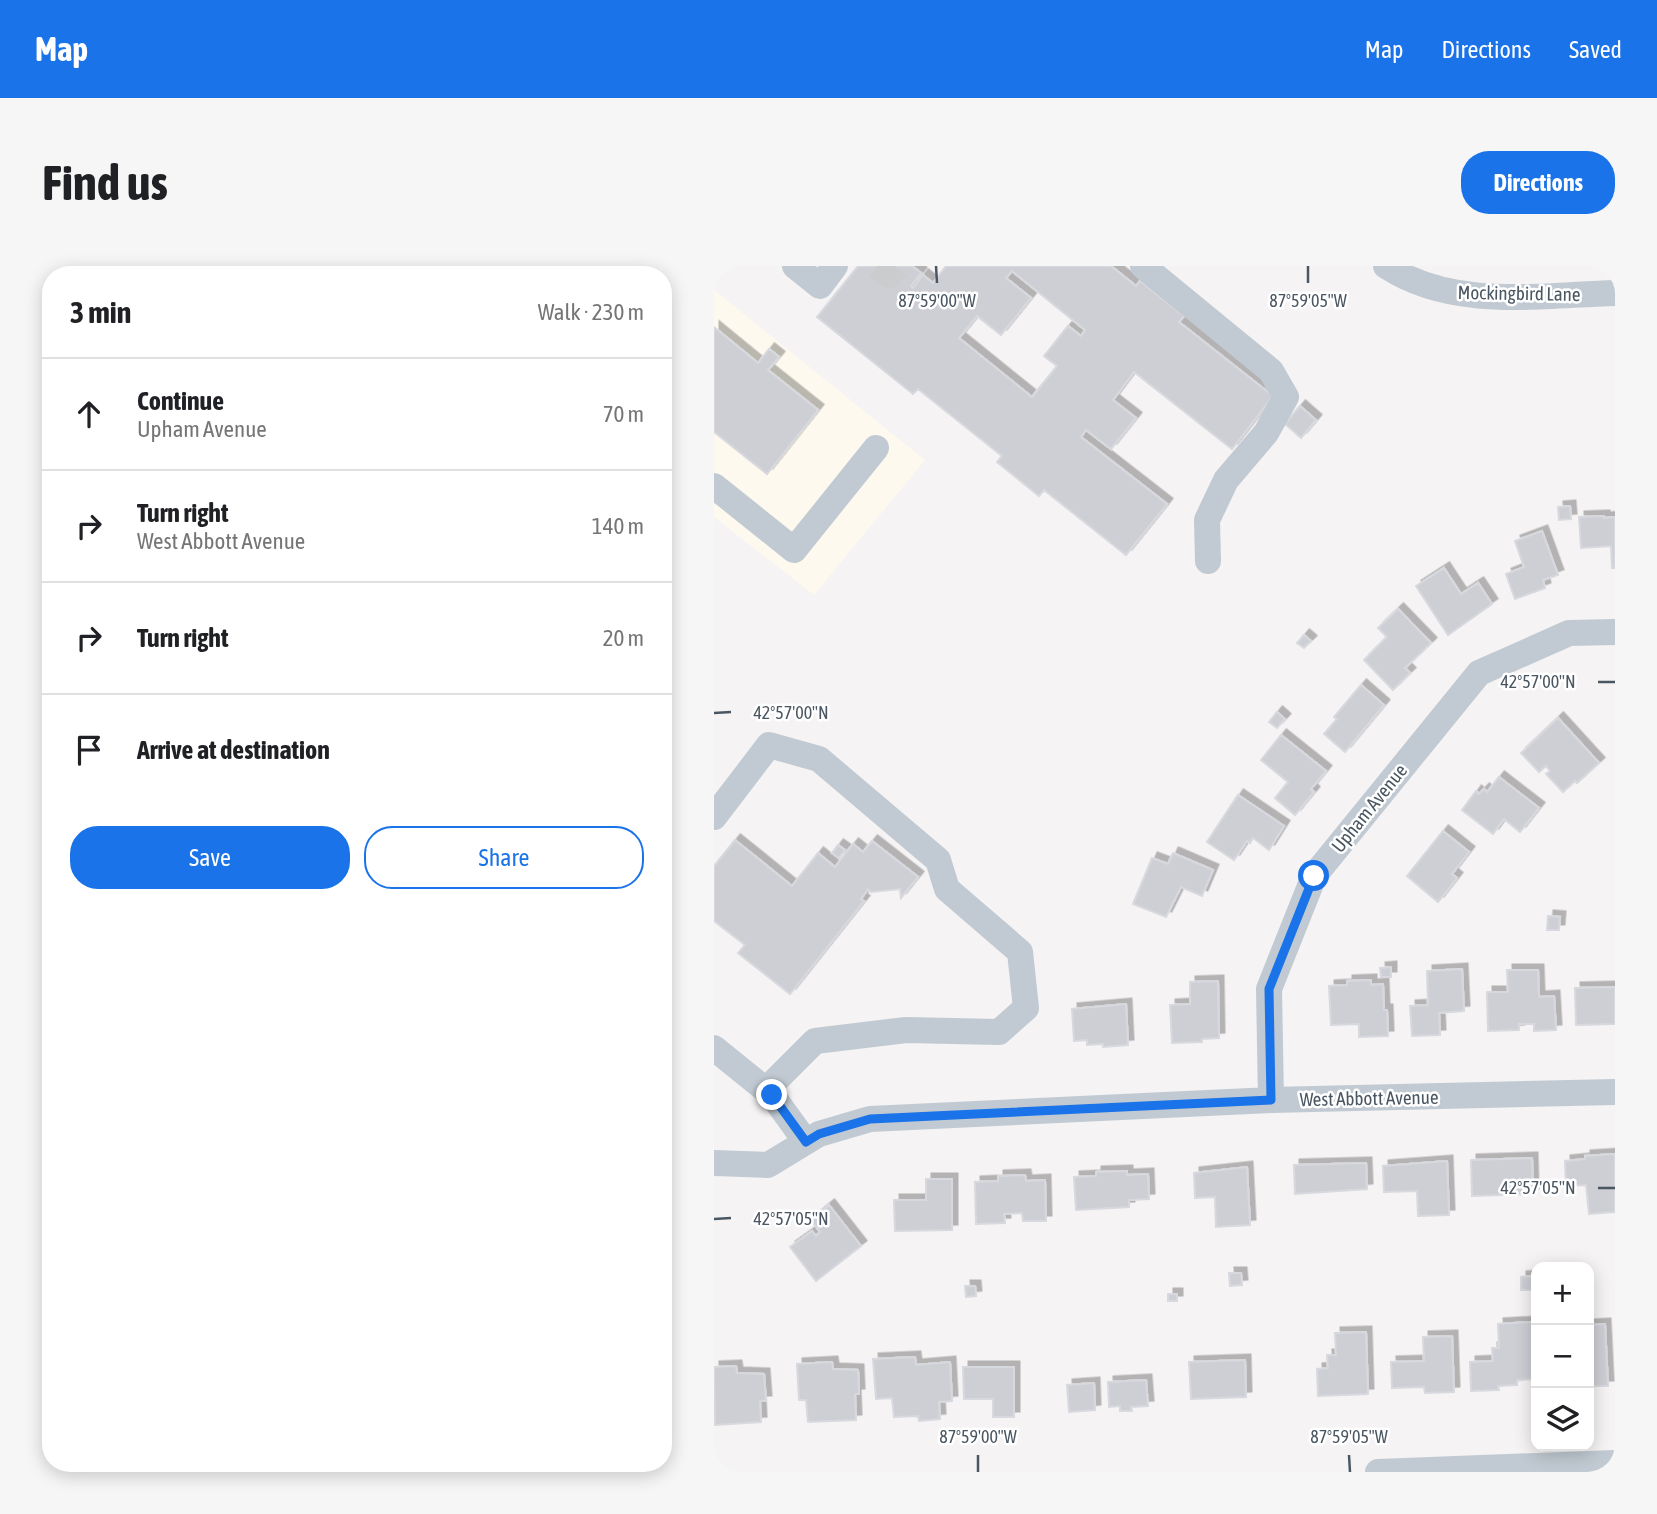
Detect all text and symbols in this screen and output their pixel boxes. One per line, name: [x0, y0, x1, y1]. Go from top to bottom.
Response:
text: Map: [35, 30, 88, 68]
text: Map: [1365, 36, 1403, 63]
text: Directions: [1441, 36, 1531, 63]
text: Saved: [1569, 36, 1622, 63]
button: Directions: [1461, 151, 1615, 214]
text: Find us: [42, 154, 168, 210]
street label: Mockingbird Lane: [1457, 281, 1581, 305]
text: 87°59'00"W: [898, 290, 976, 311]
text: 87°59'05"W: [1269, 290, 1347, 311]
text: 3 min: [70, 295, 131, 329]
text: Walk · 230 m: [538, 299, 644, 325]
text: Continue: [137, 386, 224, 416]
icon: ahead: [70, 395, 108, 433]
text: 70 m: [603, 401, 644, 427]
text: Upham Avenue: [137, 416, 267, 442]
text: Turn right: [137, 498, 228, 528]
icon: right: [70, 507, 108, 545]
text: 140 m: [592, 513, 644, 539]
text: West Abbott Avenue: [137, 528, 305, 554]
icon: right: [70, 619, 108, 657]
text: Turn right: [137, 623, 228, 653]
text: 20 m: [603, 625, 644, 651]
text: 42°57'00"N: [1500, 671, 1576, 692]
text: 42°57'00"N: [753, 702, 829, 723]
icon: arrive: [70, 731, 108, 769]
text: Arrive at destination: [137, 735, 330, 765]
street label: Upham Avenue: [1327, 759, 1411, 857]
button: Save: [70, 826, 350, 889]
button: Share: [364, 826, 644, 889]
route start: [1298, 860, 1329, 891]
route end: [756, 1079, 787, 1110]
street label: West Abbott Avenue: [1299, 1086, 1439, 1110]
text: 42°57'05"N: [1500, 1177, 1576, 1198]
text: 42°57'05"N: [753, 1208, 829, 1229]
map controls: [1531, 1262, 1594, 1451]
button: +: [1531, 1262, 1594, 1325]
button: −: [1531, 1325, 1594, 1388]
button: layers: [1531, 1388, 1594, 1451]
text: 87°59'00"W: [939, 1426, 1017, 1447]
text: 87°59'05"W: [1310, 1426, 1388, 1447]

